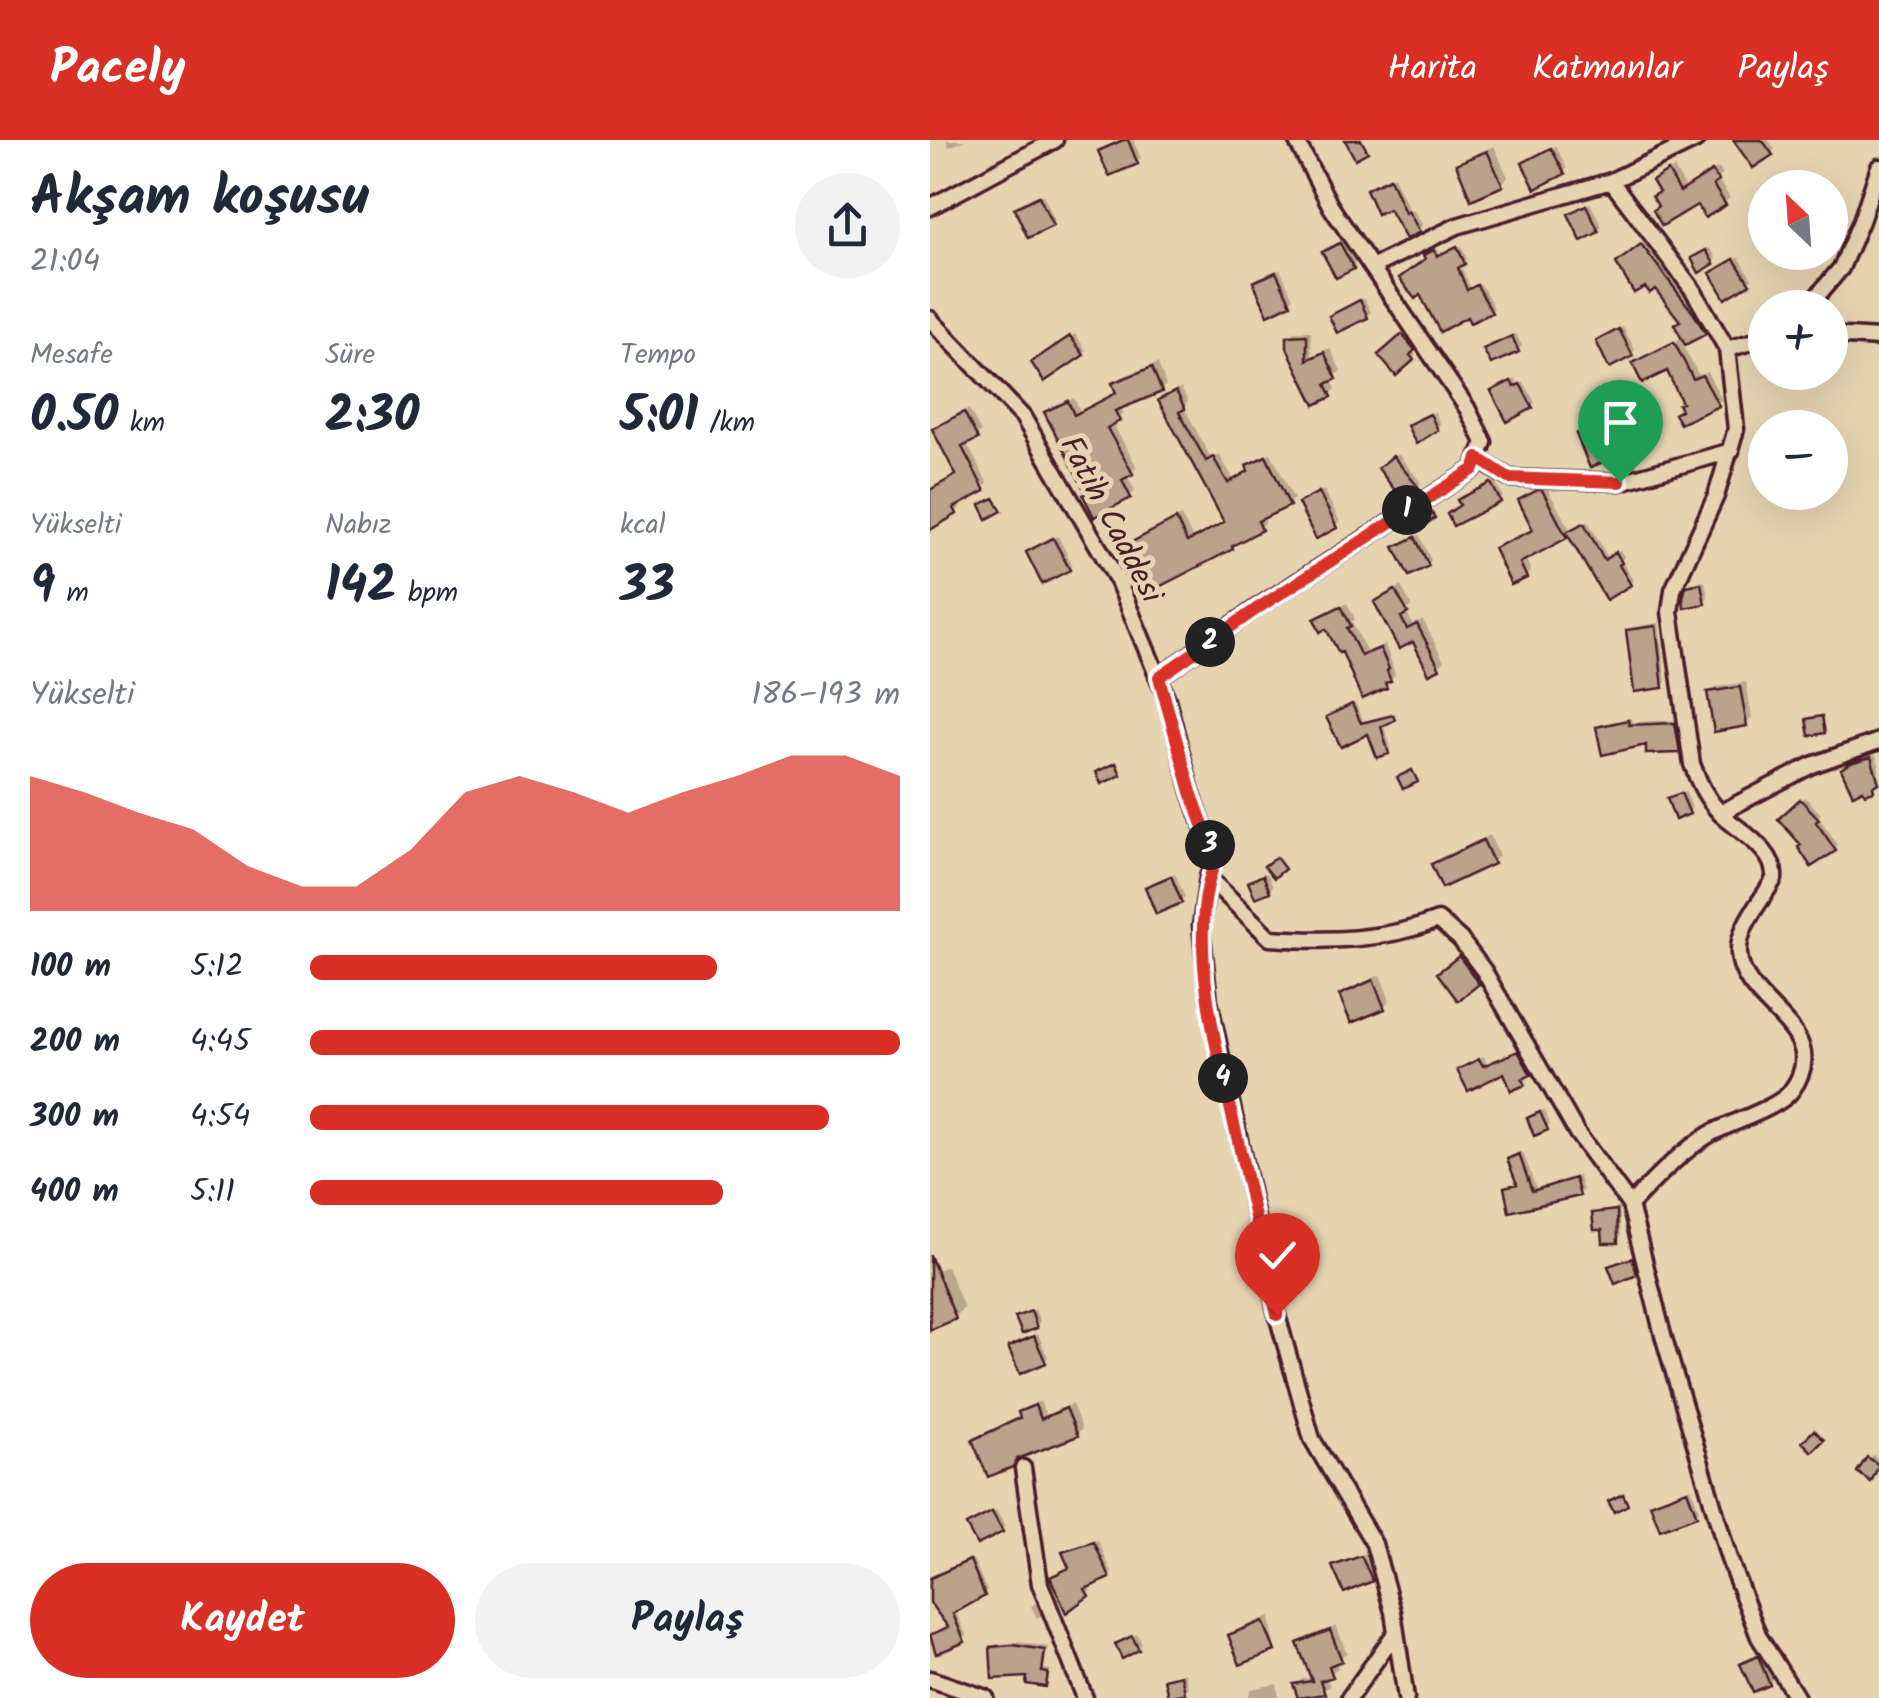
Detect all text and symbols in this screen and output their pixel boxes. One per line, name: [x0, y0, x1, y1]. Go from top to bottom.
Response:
text: Pacely: [50, 32, 185, 108]
text: Harita: [1387, 42, 1477, 98]
text: Katmanlar: [1532, 42, 1682, 98]
text: Paylaş: [1737, 42, 1829, 98]
text: Akşam koşusu: [30, 156, 369, 243]
north arrow: [1748, 170, 1848, 270]
map controls: [1748, 170, 1848, 510]
button: share: [795, 173, 900, 278]
text: 21:04: [30, 237, 100, 288]
button: +: [1748, 290, 1848, 390]
text: Mesafe: [30, 333, 113, 378]
text: Süre: [325, 333, 375, 378]
text: Tempo: [620, 333, 696, 378]
text: 0.50: [30, 378, 118, 458]
text: 2:30: [325, 378, 419, 458]
text: 5:01: [620, 378, 698, 458]
pin: [1578, 380, 1663, 483]
icon: arrive: [1593, 395, 1648, 450]
text: km: [118, 401, 165, 446]
text: /km: [698, 401, 755, 446]
button: −: [1748, 410, 1848, 510]
street label: Fatih Caddesi: [1044, 427, 1176, 614]
pin: 1: [1382, 485, 1432, 535]
text: 1: [1403, 487, 1411, 532]
text: Yükselti: [30, 503, 122, 548]
text: Nabız: [325, 503, 391, 548]
text: kcal: [620, 503, 666, 548]
text: 9: [30, 548, 55, 628]
text: 142: [325, 548, 397, 628]
text: 33: [620, 548, 675, 628]
text: m: [55, 571, 89, 616]
text: bpm: [397, 571, 458, 616]
pin: 2: [1185, 617, 1235, 667]
text: 2: [1202, 619, 1218, 664]
text: Yükselti: [30, 670, 135, 721]
text: 186–193 m: [751, 670, 900, 721]
pin: 3: [1185, 820, 1235, 870]
text: 3: [1202, 822, 1218, 867]
text: 100 m: [30, 942, 111, 993]
text: 5:12: [190, 942, 244, 993]
text: 200 m: [30, 1017, 120, 1068]
text: 4:45: [190, 1017, 250, 1068]
pin: 4: [1198, 1053, 1248, 1103]
text: 4: [1215, 1055, 1231, 1100]
text: 300 m: [30, 1092, 119, 1143]
text: 4:54: [190, 1092, 250, 1143]
text: 400 m: [30, 1167, 119, 1218]
text: 5:11: [190, 1167, 235, 1218]
pin: [1235, 1213, 1320, 1316]
icon: check: [1250, 1228, 1305, 1283]
button: Kaydet: [30, 1563, 455, 1678]
button: Paylaş: [475, 1563, 900, 1678]

